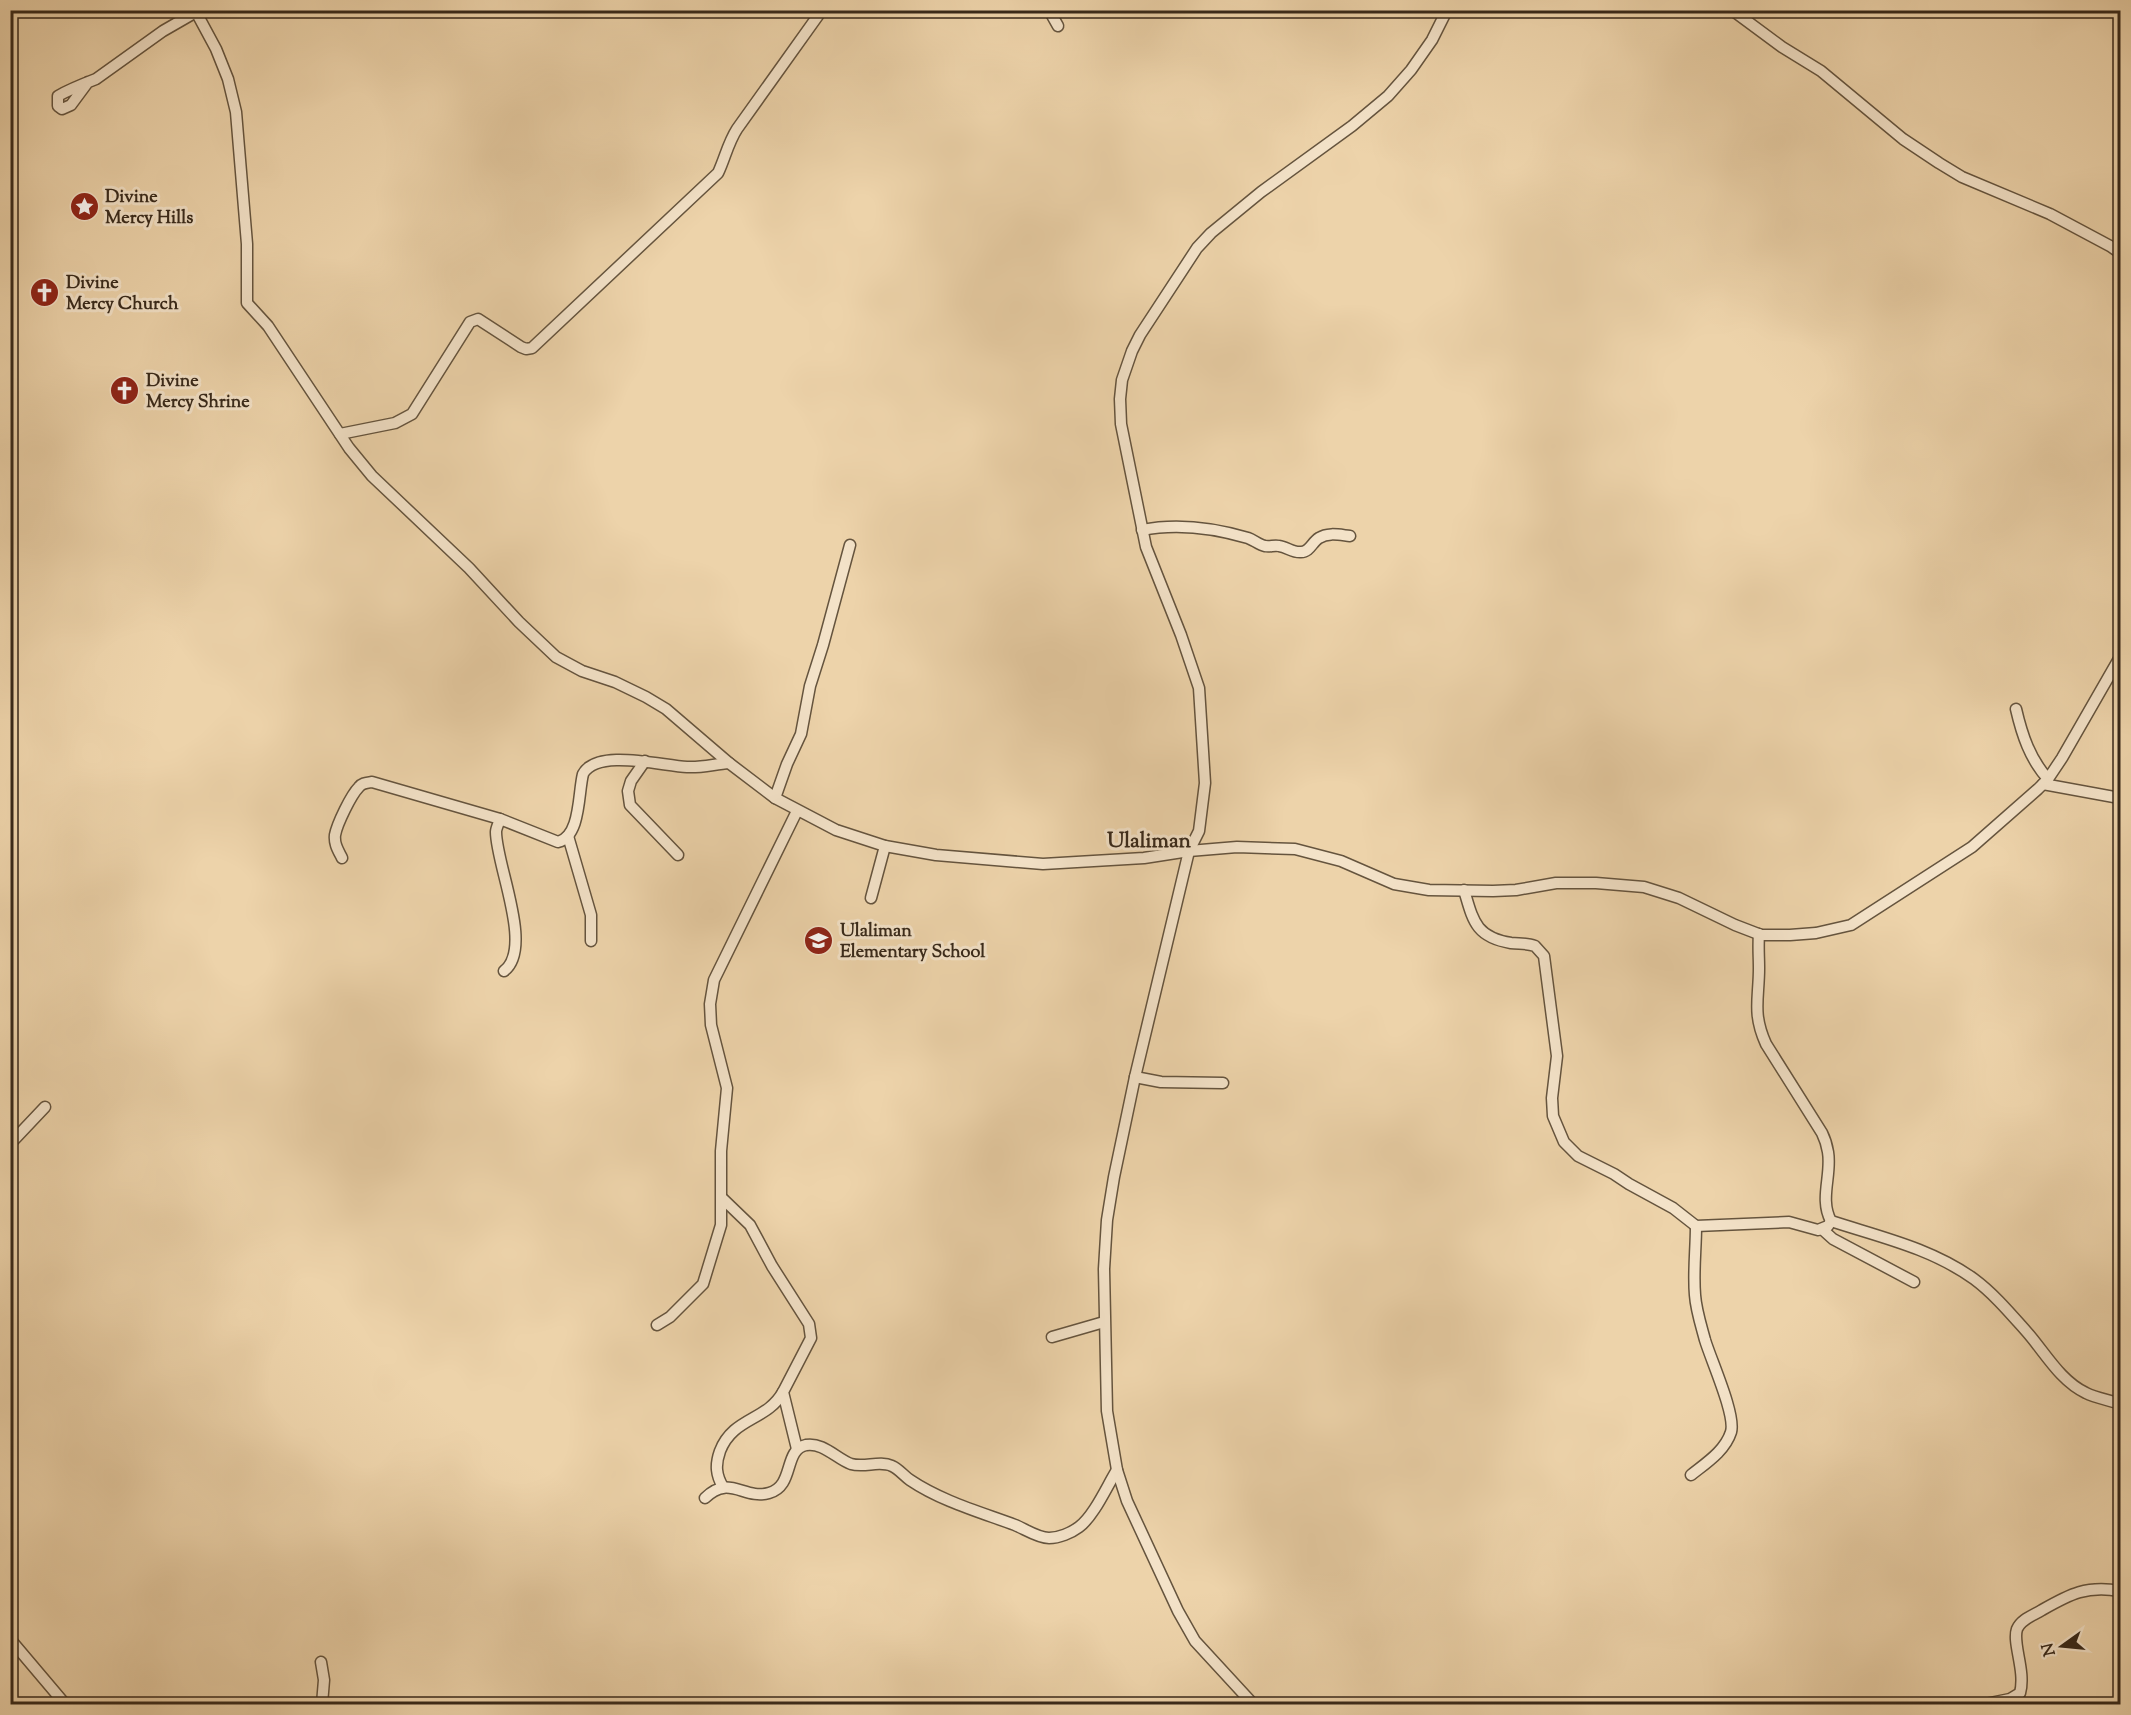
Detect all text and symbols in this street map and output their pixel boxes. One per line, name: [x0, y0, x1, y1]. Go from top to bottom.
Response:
place label: Divine Mercy Hills: [105, 185, 193, 232]
place icon: Divine Mercy Hills: [68, 190, 100, 222]
place label: Divine Mercy Church: [66, 271, 179, 318]
church icon: Divine Mercy Church: [29, 276, 61, 308]
place label: Divine Mercy Shrine: [146, 369, 250, 416]
church icon: Divine Mercy Shrine: [109, 374, 141, 406]
district label: Ulaliman: [1107, 827, 1192, 857]
place label: Ulaliman Elementary School: [840, 919, 986, 966]
school or university icon: Ulaliman Elementary School: [803, 924, 835, 956]
north arrow: [2032, 1616, 2092, 1676]
text: N: [2037, 1640, 2063, 1658]

